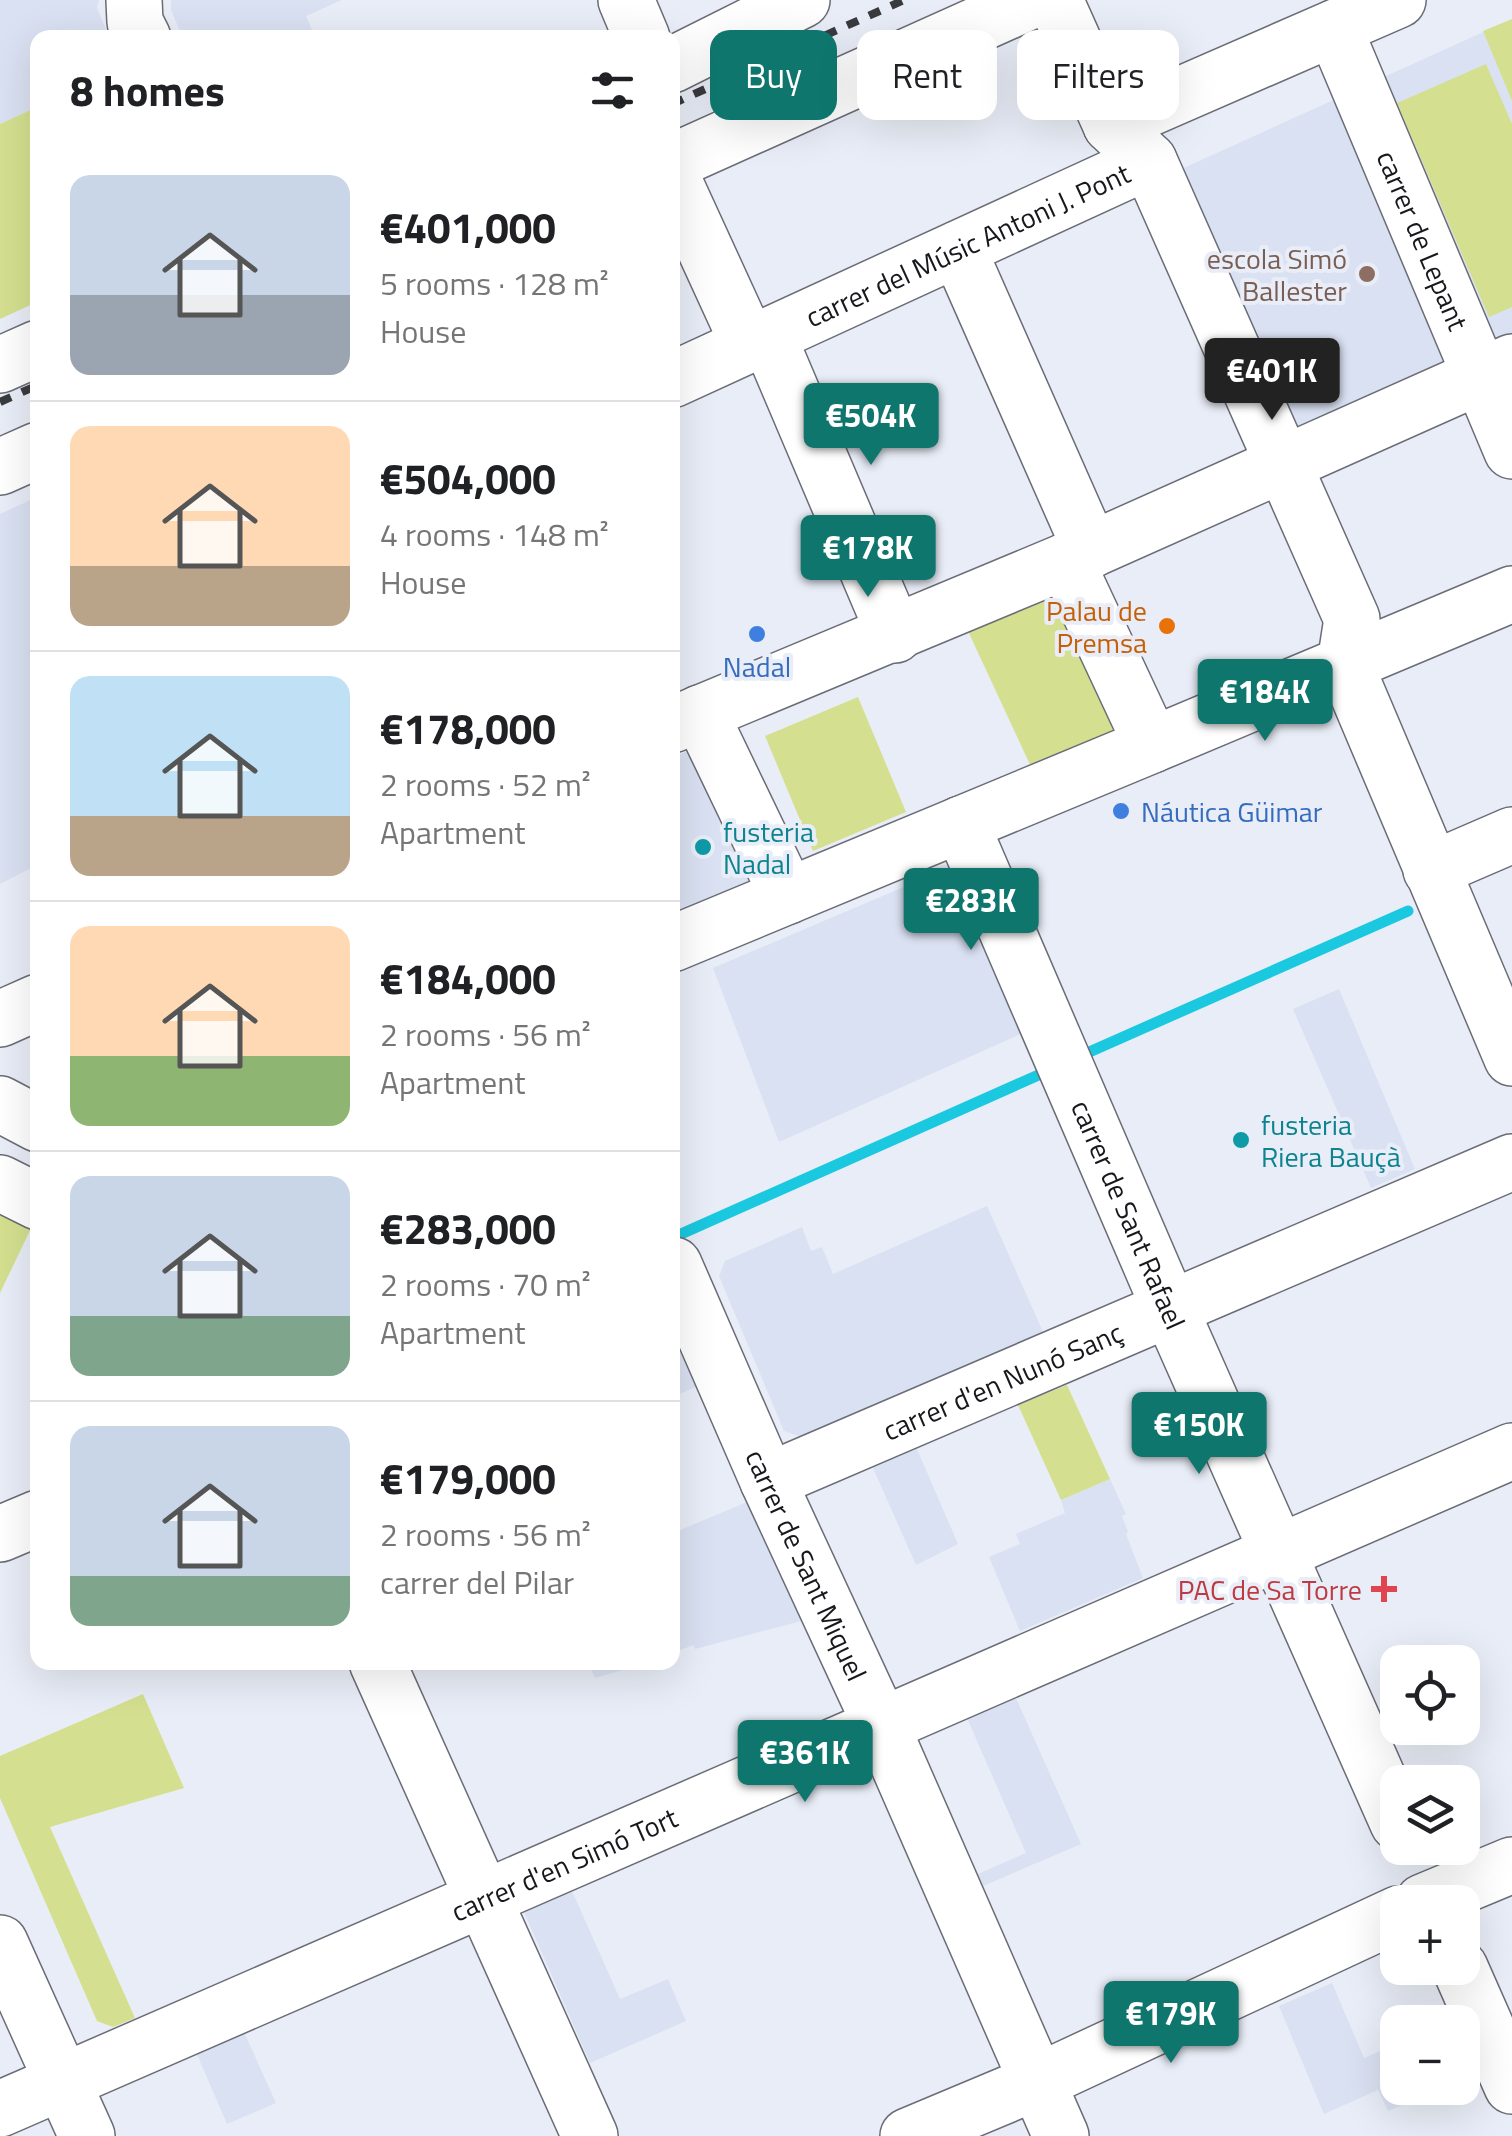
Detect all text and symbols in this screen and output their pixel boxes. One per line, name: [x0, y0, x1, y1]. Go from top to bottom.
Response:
chip: Buy: [710, 30, 837, 120]
chip: Rent: [857, 30, 997, 120]
chip: Filters: [1017, 30, 1179, 120]
text: 8 homes: [70, 58, 225, 122]
icon: filters: [585, 63, 640, 118]
street label: carrer de Lepant: [1366, 143, 1480, 337]
street label: carrer del Músic Antoni J. Pont: [798, 151, 1137, 338]
text: €401,000: [380, 195, 556, 259]
icon: home: [150, 215, 270, 335]
place label: escola Simó Ballester: [1207, 237, 1347, 312]
text: 5 rooms · 128 m²: [380, 259, 609, 307]
marker: escola Simó Ballester: [1356, 263, 1378, 285]
text: House: [380, 307, 466, 355]
pin: €401K: [1202, 338, 1342, 423]
text: €401K: [1227, 346, 1317, 394]
pin: €504K: [801, 383, 941, 468]
text: €504K: [826, 391, 916, 439]
text: €504,000: [380, 446, 556, 510]
icon: home: [150, 466, 270, 586]
text: 4 rooms · 148 m²: [380, 510, 609, 558]
pin: €178K: [798, 515, 938, 600]
text: €178K: [823, 523, 913, 571]
text: House: [380, 558, 466, 606]
place label: Palau de Premsa: [1046, 589, 1147, 664]
marker: Palau de Premsa: [1156, 615, 1178, 637]
marker: Nadal: [746, 623, 768, 645]
place label: Nadal: [723, 645, 791, 688]
pin: €184K: [1195, 659, 1335, 744]
text: €184K: [1220, 667, 1310, 715]
text: €178,000: [380, 696, 556, 760]
icon: home: [150, 716, 270, 836]
text: 2 rooms · 52 m²: [380, 760, 591, 808]
place label: Náutica Güimar: [1141, 790, 1323, 833]
marker: Náutica Güimar: [1110, 800, 1132, 822]
text: Apartment: [380, 808, 526, 856]
place label: fusteria Nadal: [723, 810, 814, 885]
marker: fusteria Nadal: [692, 836, 714, 858]
pin: €283K: [901, 868, 1041, 953]
text: €283K: [926, 876, 1016, 924]
text: €184,000: [380, 946, 556, 1010]
icon: home: [150, 966, 270, 1086]
text: 2 rooms · 56 m²: [380, 1010, 591, 1058]
text: Apartment: [380, 1058, 526, 1106]
street label: carrer de Sant Rafael: [1061, 1093, 1198, 1336]
place label: fusteria Riera Bauçà: [1261, 1103, 1401, 1178]
marker: fusteria Riera Bauçà: [1230, 1129, 1252, 1151]
text: €283,000: [380, 1196, 556, 1260]
icon: home: [150, 1216, 270, 1336]
text: 2 rooms · 70 m²: [380, 1260, 591, 1308]
text: Apartment: [380, 1308, 526, 1356]
street label: carrer d'en Nunó Sanç: [876, 1310, 1129, 1451]
pin: €150K: [1129, 1392, 1269, 1477]
text: €150K: [1154, 1400, 1244, 1448]
street label: carrer de Sant Miquel: [735, 1442, 879, 1688]
text: €179,000: [380, 1446, 556, 1510]
icon: home: [150, 1466, 270, 1586]
text: 2 rooms · 56 m²: [380, 1510, 591, 1558]
text: carrer del Pilar: [380, 1558, 574, 1606]
place label: PAC de Sa Torre: [1178, 1568, 1362, 1611]
marker: PAC de Sa Torre: [1371, 1576, 1397, 1602]
map controls: [1380, 1645, 1480, 2105]
button: locate: [1380, 1645, 1480, 1745]
pin: €361K: [735, 1720, 875, 1805]
text: €361K: [760, 1728, 850, 1776]
button: layers: [1380, 1765, 1480, 1865]
street label: carrer d'en Simó Tort: [444, 1795, 684, 1932]
button: +: [1380, 1885, 1480, 1985]
pin: €179K: [1101, 1981, 1241, 2066]
text: €179K: [1126, 1989, 1216, 2037]
button: −: [1380, 2005, 1480, 2105]

